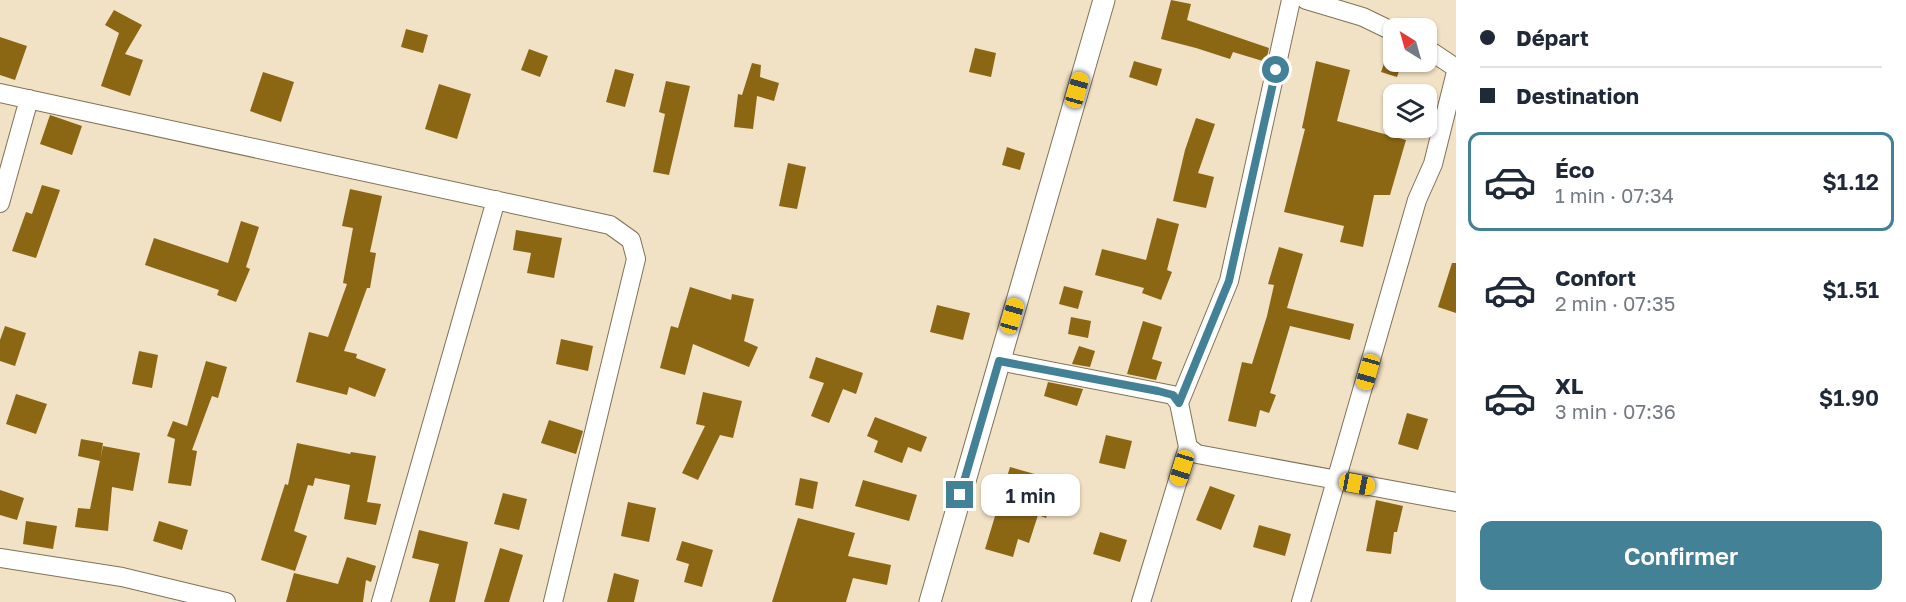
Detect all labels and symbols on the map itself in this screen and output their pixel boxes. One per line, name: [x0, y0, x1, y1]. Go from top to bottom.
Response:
north arrow: [1383, 18, 1437, 72]
route start: [1262, 56, 1289, 83]
car: [1063, 70, 1091, 110]
car: [998, 296, 1026, 336]
car: [1354, 352, 1382, 392]
car: [1168, 448, 1196, 488]
car: [1338, 472, 1376, 496]
callout: 1 min: [981, 474, 1080, 516]
route end: [946, 481, 973, 508]

